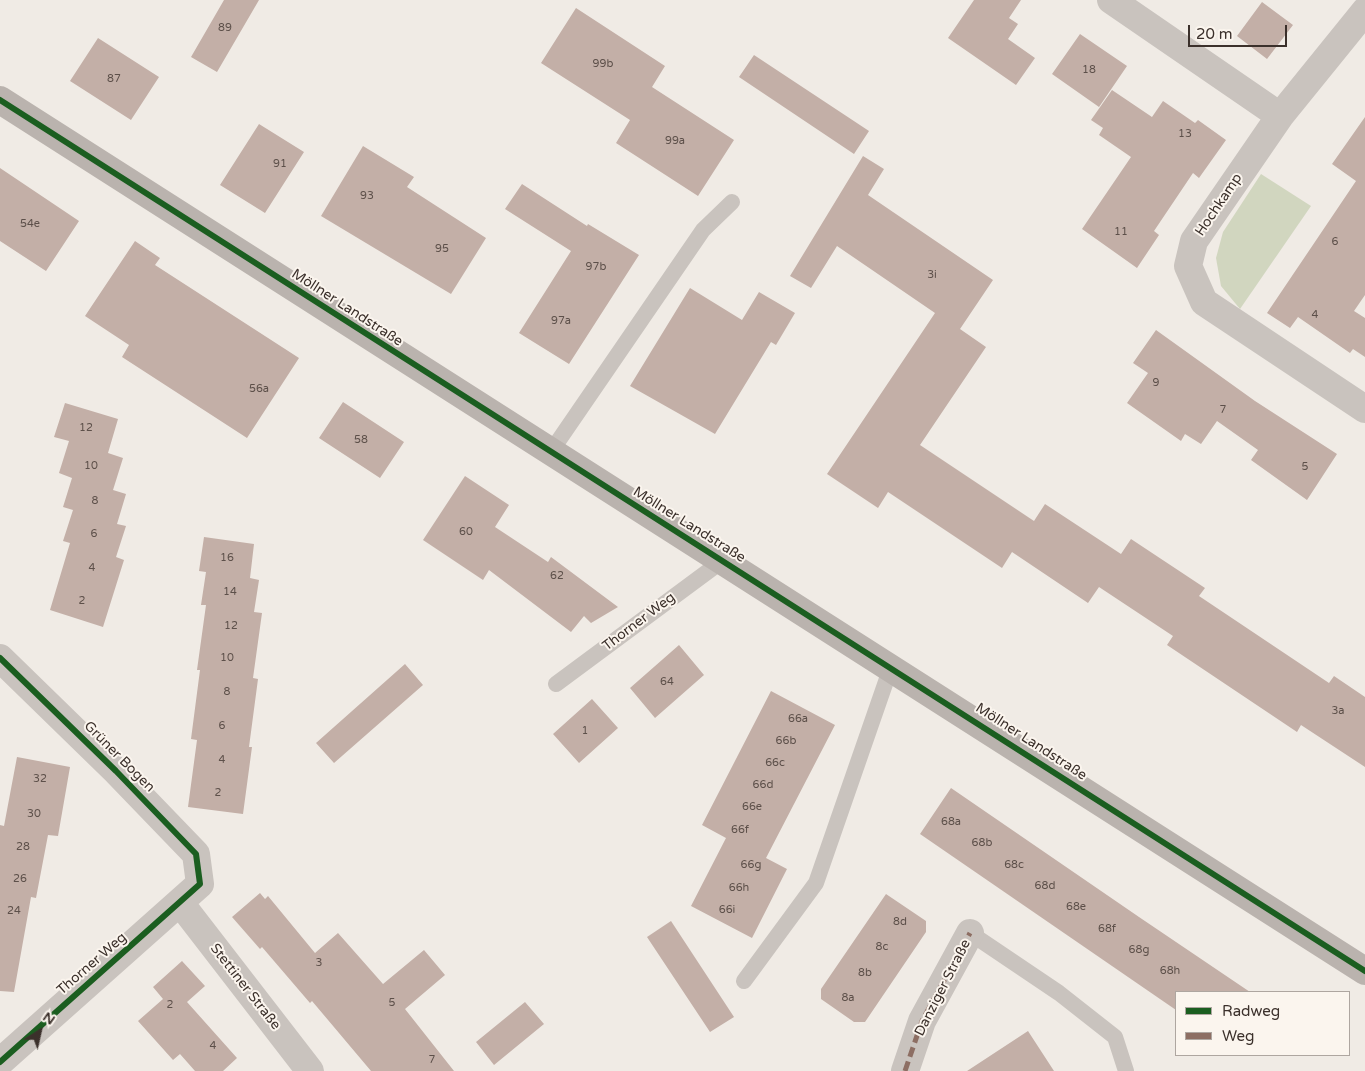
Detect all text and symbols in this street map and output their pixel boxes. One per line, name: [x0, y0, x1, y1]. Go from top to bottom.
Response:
scale bar: [1190, 15, 1289, 47]
house number: 89: [218, 21, 232, 35]
text: 20 m: [1196, 25, 1233, 43]
house number: 99b: [593, 57, 613, 71]
house number: 18: [1082, 63, 1096, 77]
house number: 87: [107, 72, 121, 86]
house number: 13: [1178, 127, 1192, 141]
house number: 99a: [665, 134, 685, 148]
house number: 91: [273, 157, 287, 171]
street label: Hochkamp: [1192, 170, 1246, 240]
house number: 93: [360, 189, 374, 203]
house number: 54e: [20, 217, 40, 231]
house number: 11: [1114, 225, 1128, 239]
house number: 6: [1332, 235, 1338, 249]
house number: 95: [435, 242, 449, 256]
house number: 97b: [586, 260, 606, 274]
street label: Möllner Landstraße: [288, 266, 406, 350]
house number: 3i: [927, 268, 937, 282]
house number: 4: [1312, 308, 1318, 322]
house number: 97a: [551, 314, 571, 328]
house number: 9: [1153, 376, 1159, 390]
house number: 56a: [249, 382, 269, 396]
house number: 7: [1220, 403, 1226, 417]
house number: 12: [79, 421, 93, 435]
house number: 58: [354, 433, 368, 447]
house number: 10: [84, 459, 98, 473]
house number: 5: [1302, 460, 1308, 474]
street label: Möllner Landstraße: [630, 484, 748, 566]
house number: 8: [92, 494, 98, 508]
house number: 60: [459, 525, 473, 539]
house number: 6: [91, 527, 97, 541]
house number: 16: [220, 551, 234, 565]
house number: 4: [89, 561, 95, 575]
house number: 62: [550, 569, 564, 583]
house number: 14: [223, 585, 237, 599]
street label: Thorner Weg: [599, 589, 679, 655]
house number: 2: [79, 594, 85, 608]
house number: 12: [224, 619, 238, 633]
house number: 10: [220, 651, 234, 665]
house number: 64: [660, 675, 674, 689]
house number: 8: [224, 685, 230, 699]
street label: Möllner Landstraße: [972, 700, 1090, 784]
house number: 3a: [1331, 704, 1345, 718]
house number: 66a: [788, 712, 808, 726]
street label: Grüner Bogen: [80, 718, 158, 796]
house number: 6: [219, 719, 225, 733]
house number: 1: [582, 724, 588, 738]
house number: 66b: [776, 734, 796, 748]
house number: 4: [219, 753, 225, 767]
house number: 66c: [765, 756, 785, 770]
house number: 32: [33, 772, 47, 786]
house number: 66d: [753, 778, 773, 792]
house number: 2: [215, 786, 221, 800]
house number: 66e: [742, 800, 762, 814]
house number: 30: [27, 807, 41, 821]
house number: 68a: [941, 815, 961, 829]
house number: 66f: [731, 823, 749, 837]
house number: 68b: [972, 836, 992, 850]
house number: 28: [16, 840, 30, 854]
house number: 66g: [741, 858, 761, 872]
house number: 68c: [1004, 858, 1024, 872]
house number: 26: [13, 872, 27, 886]
house number: 68d: [1035, 879, 1055, 893]
house number: 66h: [729, 881, 749, 895]
house number: 68e: [1066, 900, 1086, 914]
house number: 66i: [719, 903, 735, 917]
house number: 24: [7, 904, 21, 918]
house number: 8d: [893, 915, 907, 929]
house number: 68f: [1098, 922, 1116, 936]
street label: Thorner Weg: [54, 929, 130, 999]
street label: Danziger Straße: [911, 937, 975, 1039]
house number: 8c: [876, 940, 888, 954]
street label: Stettiner Straße: [206, 941, 284, 1033]
house number: 68g: [1129, 943, 1149, 957]
house number: 3: [316, 956, 322, 970]
house number: 68h: [1160, 964, 1180, 978]
house number: 8b: [858, 966, 872, 980]
house number: 8a: [841, 991, 855, 1005]
legend: [1175, 991, 1350, 1056]
house number: 5: [389, 996, 395, 1010]
house number: 2: [167, 998, 173, 1012]
text: Radweg: [1222, 1002, 1280, 1020]
north arrow: [15, 1006, 65, 1056]
text: N: [39, 1008, 58, 1028]
text: Weg: [1222, 1027, 1254, 1045]
house number: 4: [210, 1039, 216, 1053]
house number: 7: [429, 1053, 435, 1067]

